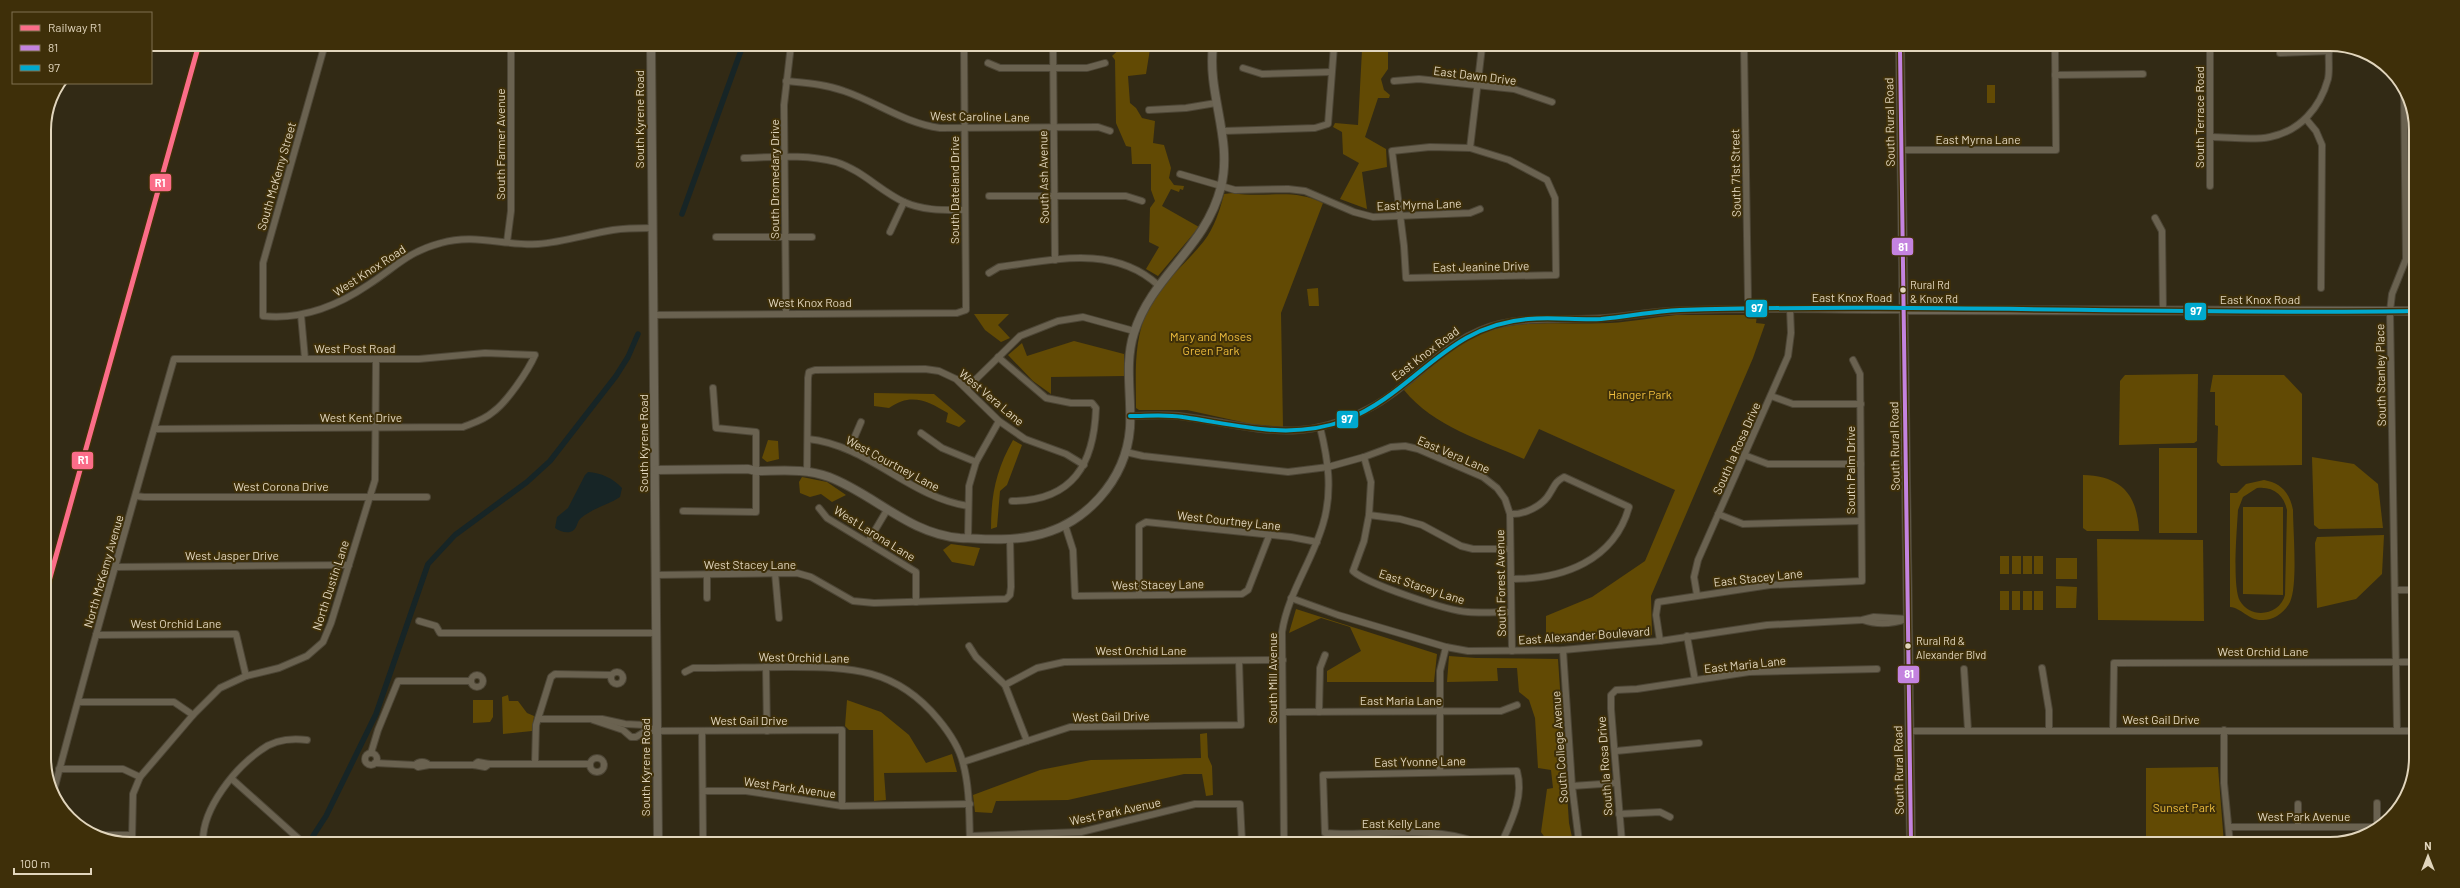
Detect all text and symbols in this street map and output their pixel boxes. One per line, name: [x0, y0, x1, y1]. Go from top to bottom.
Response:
legend: [12, 12, 152, 84]
text: Railway R1: [48, 20, 101, 34]
text: 81: [48, 40, 58, 54]
text: 97: [48, 60, 60, 74]
street label: East Dawn Drive: [1433, 63, 1517, 87]
street label: South Terrace Road: [2192, 66, 2206, 168]
street label: South Kyrene Road: [632, 70, 646, 168]
street label: South Rural Road: [1881, 77, 1897, 167]
street label: South Farmer Avenue: [493, 88, 507, 200]
street label: West Caroline Lane: [930, 108, 1030, 124]
street label: South Dromedary Drive: [767, 119, 781, 239]
street label: South McKemy Street: [254, 120, 298, 232]
street label: South 71st Street: [1727, 129, 1743, 217]
street label: South Ash Avenue: [1035, 130, 1051, 224]
street label: East Myrna Lane: [1935, 132, 2021, 146]
street label: South Dateland Drive: [947, 136, 961, 244]
line badge: R1: [149, 173, 172, 192]
text: R1: [155, 176, 165, 189]
street label: East Myrna Lane: [1376, 196, 1462, 212]
line badge: 81: [1891, 237, 1914, 256]
text: 81: [1898, 240, 1908, 253]
street label: West Knox Road: [330, 241, 408, 299]
street label: East Jeanine Drive: [1433, 258, 1529, 274]
place label: Rural Rd & Knox Rd: [1910, 278, 1958, 305]
marker: Rural Rd & Knox Rd: [1898, 285, 1908, 295]
street label: East Knox Road: [1812, 290, 1892, 304]
street label: East Knox Road: [2220, 292, 2300, 306]
street label: West Knox Road: [768, 295, 852, 309]
line badge: 97: [1745, 299, 1768, 318]
text: 97: [1751, 301, 1763, 314]
line badge: 97: [2184, 302, 2207, 321]
text: 97: [2190, 304, 2202, 317]
street label: East Knox Road: [1389, 323, 1461, 383]
street label: South Stanley Place: [2372, 324, 2388, 426]
park label: Mary and Moses Green Park: [1170, 329, 1252, 357]
street label: West Post Road: [314, 341, 396, 355]
street label: West Vera Lane: [957, 366, 1027, 428]
park label: Hanger Park: [1608, 387, 1672, 401]
street label: South Kyrene Road: [636, 394, 650, 492]
street label: South la Rosa Drive: [1709, 400, 1763, 496]
street label: South Rural Road: [1886, 401, 1902, 491]
street label: West Kent Drive: [320, 410, 402, 424]
line badge: 97: [1336, 410, 1359, 429]
text: 97: [1341, 412, 1353, 425]
street label: South Palm Drive: [1843, 426, 1857, 514]
street label: West Courtney Lane: [844, 432, 942, 494]
street label: East Vera Lane: [1416, 432, 1492, 476]
line badge: R1: [71, 451, 94, 470]
text: R1: [78, 453, 88, 466]
street label: West Corona Drive: [233, 479, 329, 493]
street label: West Larona Lane: [832, 502, 918, 564]
street label: West Courtney Lane: [1176, 508, 1282, 532]
street label: North McKemy Avenue: [80, 513, 126, 629]
street label: South Forest Avenue: [1492, 529, 1508, 637]
street label: North Dustin Lane: [309, 538, 351, 632]
street label: West Jasper Drive: [185, 548, 279, 562]
street label: West Stacey Lane: [704, 557, 796, 571]
street label: East Stacey Lane: [1713, 565, 1803, 589]
street label: East Stacey Lane: [1377, 566, 1467, 606]
street label: West Stacey Lane: [1112, 576, 1204, 592]
street label: West Orchid Lane: [131, 616, 222, 630]
street label: East Alexander Boulevard: [1518, 623, 1650, 647]
street label: South Mill Avenue: [1265, 633, 1279, 723]
place label: Rural Rd & Alexander Blvd: [1916, 634, 1986, 661]
marker: Rural Rd & Alexander Blvd: [1903, 641, 1913, 651]
street label: West Orchid Lane: [1096, 643, 1187, 657]
street label: West Orchid Lane: [2218, 644, 2309, 658]
street label: West Orchid Lane: [758, 649, 850, 665]
street label: East Maria Lane: [1703, 653, 1787, 675]
line badge: 81: [1897, 665, 1920, 684]
text: 81: [1904, 667, 1914, 680]
street label: South College Avenue: [1548, 691, 1570, 803]
street label: East Maria Lane: [1360, 693, 1442, 707]
street label: West Gail Drive: [1072, 708, 1150, 724]
street label: West Gail Drive: [2122, 712, 2200, 726]
street label: West Gail Drive: [710, 713, 788, 727]
street label: South la Rosa Drive: [1594, 716, 1614, 816]
street label: South Kyrene Road: [638, 718, 652, 816]
street label: South Rural Road: [1890, 725, 1906, 815]
street label: East Yvonne Lane: [1374, 753, 1466, 769]
street label: West Park Avenue: [743, 774, 837, 800]
street label: West Park Avenue: [1068, 794, 1162, 828]
park label: Sunset Park: [2153, 800, 2215, 814]
street label: West Park Avenue: [2258, 809, 2350, 823]
street label: East Kelly Lane: [1362, 816, 1440, 830]
north arrow: [2408, 836, 2448, 876]
text: N: [2424, 839, 2432, 852]
scale bar: [14, 850, 91, 876]
text: 100 m: [20, 856, 50, 870]

